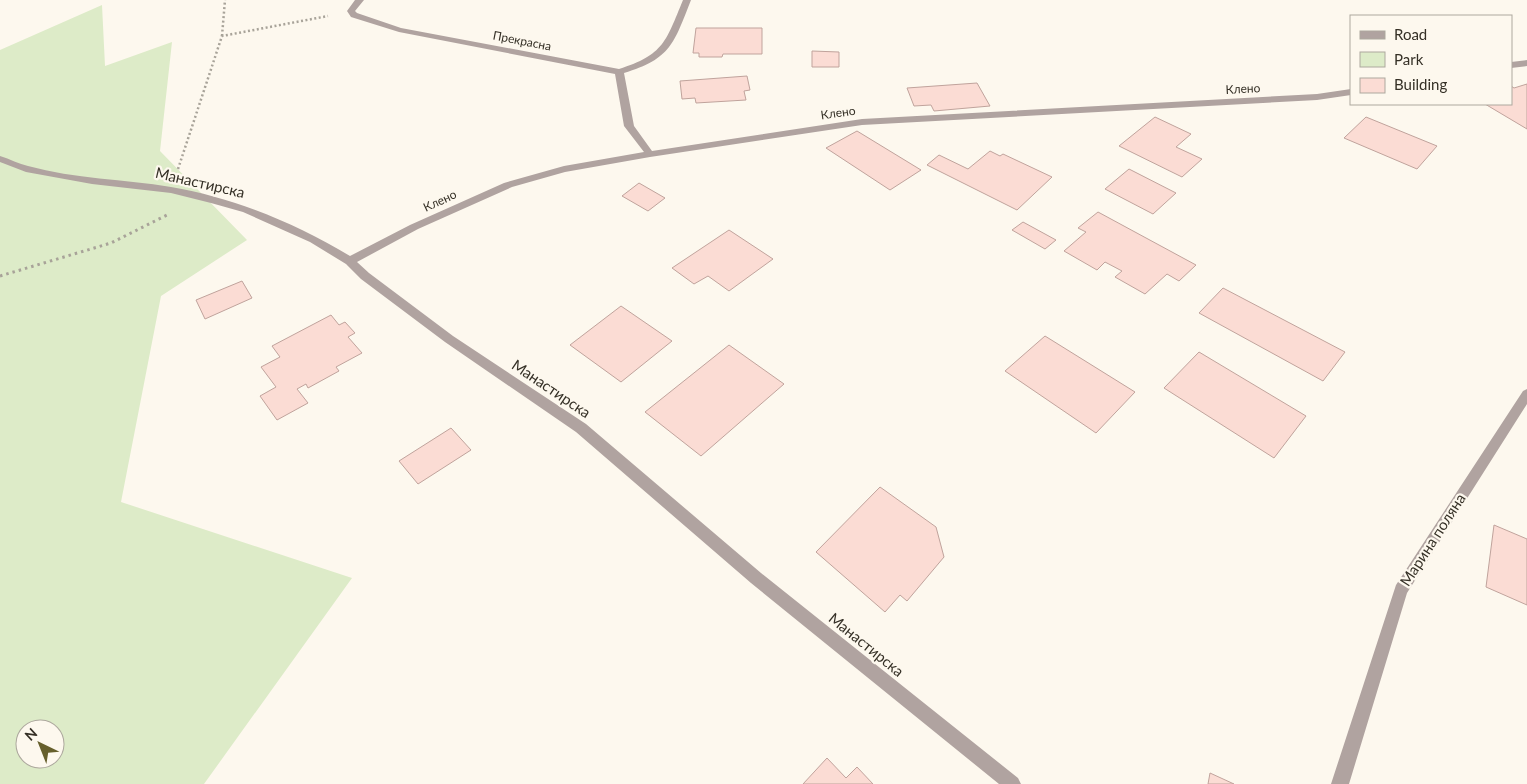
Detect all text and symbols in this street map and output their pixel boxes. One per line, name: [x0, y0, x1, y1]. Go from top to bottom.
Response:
legend: [1350, 15, 1512, 105]
text: Road: [1394, 25, 1427, 43]
street label: Прекрасна: [492, 28, 553, 54]
text: Park: [1394, 50, 1424, 68]
text: Building: [1394, 75, 1447, 93]
street label: Клено: [1225, 80, 1261, 97]
street label: Клено: [820, 103, 856, 122]
street label: Манастирска: [154, 163, 247, 201]
street label: Клено: [421, 186, 459, 215]
street label: Манастирска: [509, 355, 594, 421]
street label: Марина поляна: [1396, 490, 1469, 589]
street label: Манастирска: [826, 609, 908, 680]
north arrow: [15, 719, 65, 769]
text: N: [21, 724, 41, 744]

